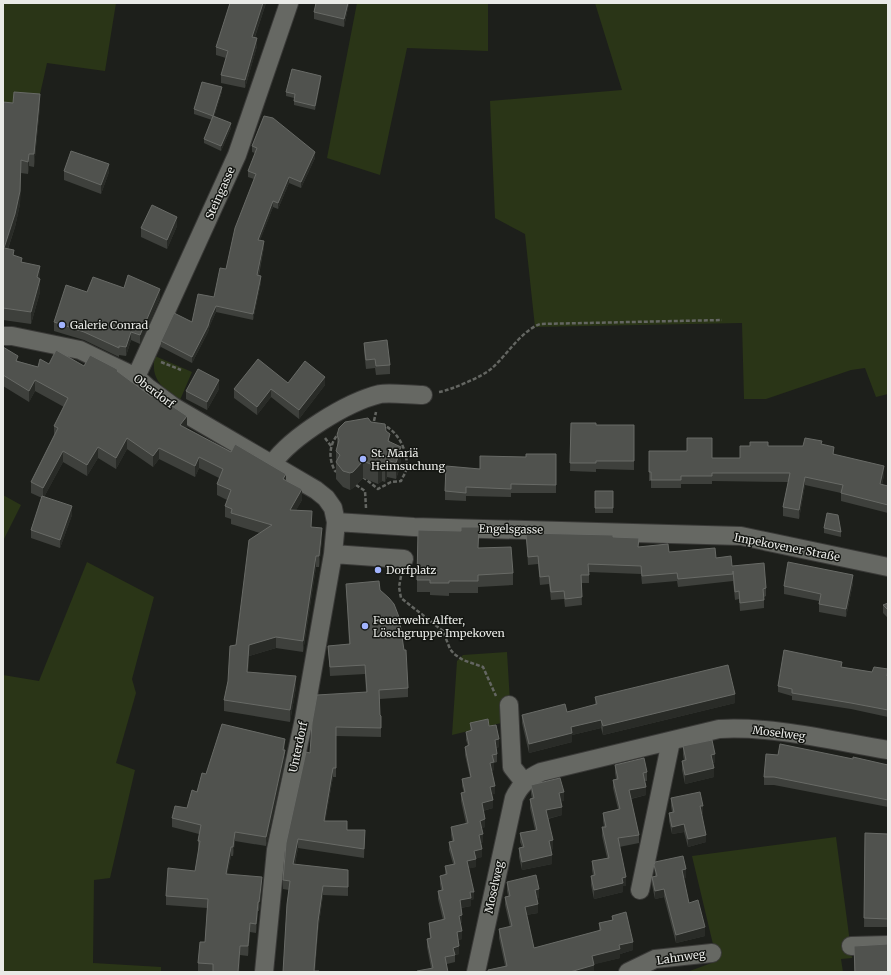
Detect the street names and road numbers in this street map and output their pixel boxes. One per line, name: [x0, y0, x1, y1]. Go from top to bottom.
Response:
street label: Steingasse: [202, 164, 238, 221]
street label: Oberdorf: [131, 371, 178, 411]
street label: Engelsgasse: [479, 521, 543, 537]
street label: Impekovener Straße: [733, 530, 841, 564]
street label: Unterdorf: [286, 719, 310, 774]
street label: Moselweg: [752, 723, 807, 743]
street label: Moselweg: [482, 859, 506, 915]
street label: Lahnweg: [656, 947, 707, 967]

